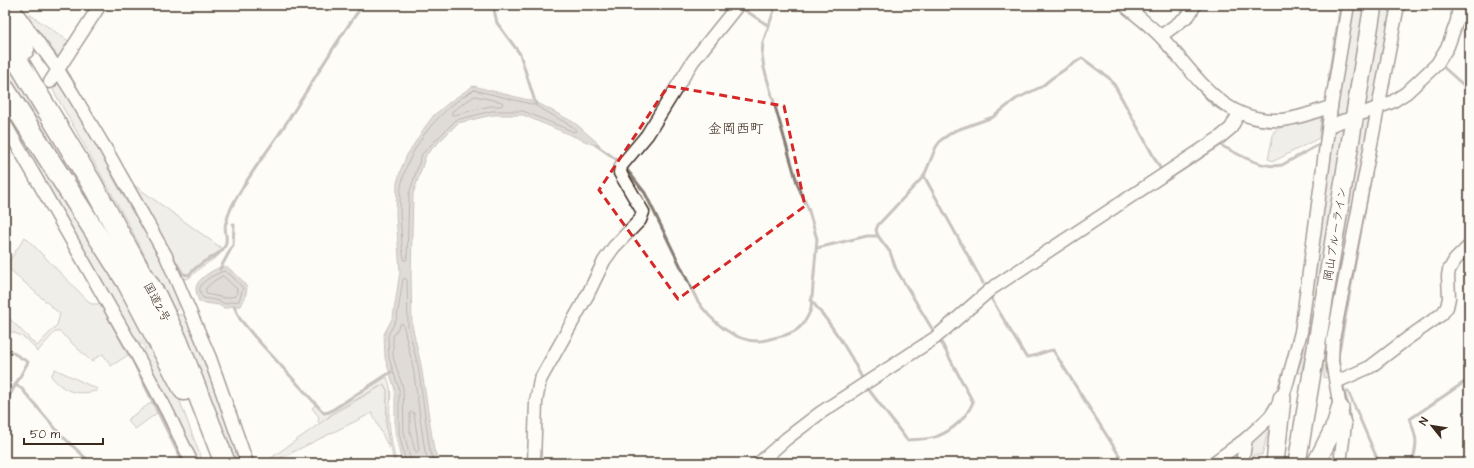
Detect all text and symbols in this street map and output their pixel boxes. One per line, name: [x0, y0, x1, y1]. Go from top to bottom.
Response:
district label: 金岡西町: [708, 119, 764, 139]
street label: 岡山ブルーライン: [1320, 186, 1351, 283]
street label: 国道2号: [139, 279, 174, 325]
north arrow: [1412, 406, 1452, 446]
text: N: [1416, 414, 1432, 428]
scale bar: [24, 420, 103, 446]
text: 50 m: [30, 426, 61, 443]

